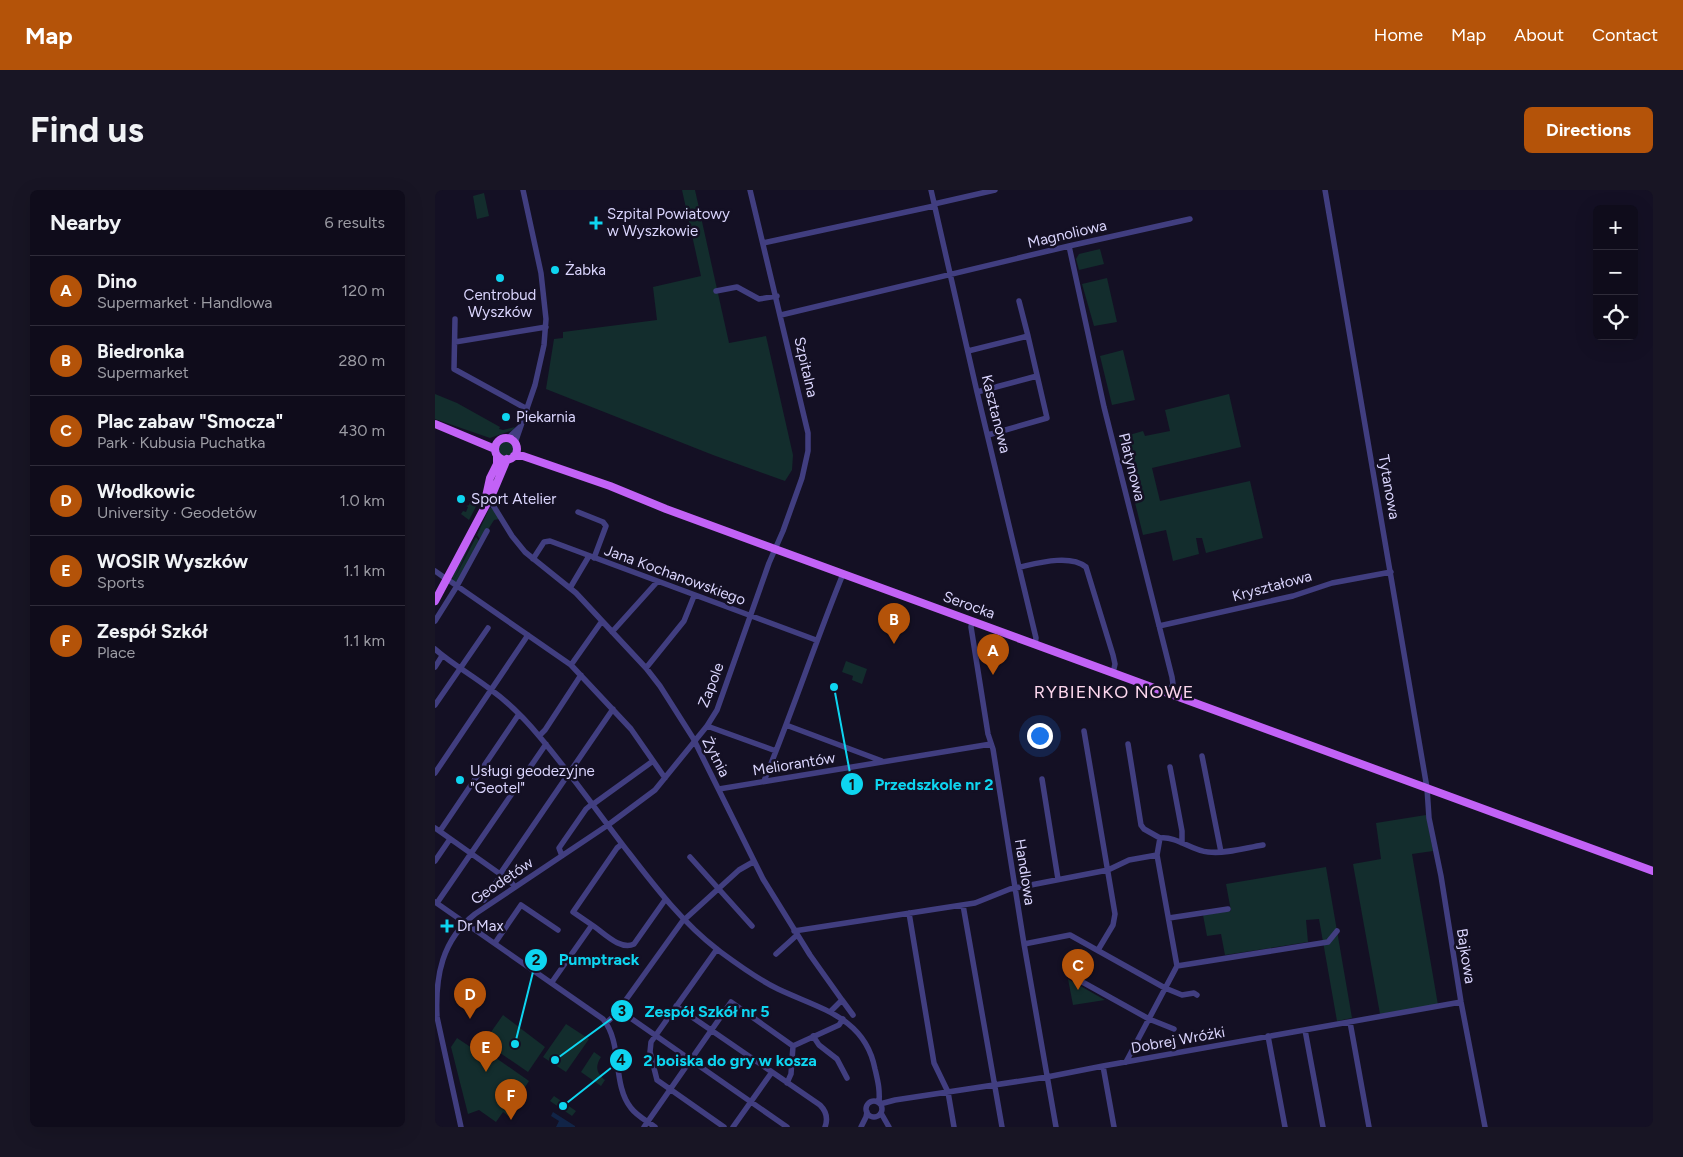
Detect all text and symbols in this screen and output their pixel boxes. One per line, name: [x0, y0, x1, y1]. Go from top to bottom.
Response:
text: Map: [25, 21, 73, 50]
text: Home: [1374, 24, 1423, 46]
text: Map: [1451, 24, 1486, 46]
text: About: [1514, 24, 1564, 46]
text: Contact: [1592, 24, 1658, 46]
button: Directions: [1524, 107, 1653, 153]
text: Find us: [30, 109, 144, 151]
place label: Szpital Powiatowy w Wyszkowie: [607, 205, 730, 240]
map controls: [1593, 205, 1638, 340]
button: +: [1593, 205, 1638, 250]
text: Nearby: [50, 210, 121, 235]
text: 6 results: [324, 213, 385, 232]
marker: Szpital Powiatowy w Wyszkowie: [589, 216, 603, 230]
street label: Magnoliowa: [1026, 216, 1108, 252]
button: −: [1593, 250, 1638, 295]
place label: Żabka: [565, 261, 606, 279]
marker: Żabka: [549, 264, 561, 276]
text: Dino: [97, 270, 137, 293]
marker: Centrobud Wyszków: [494, 272, 506, 284]
text: A: [60, 281, 72, 300]
text: 120 m: [342, 281, 385, 300]
place label: Centrobud Wyszków: [464, 286, 536, 321]
text: Supermarket · Handlowa: [97, 293, 272, 312]
button: locate: [1593, 295, 1638, 340]
street label: Szpitalna: [790, 335, 822, 399]
text: Biedronka: [97, 340, 184, 363]
text: B: [61, 351, 71, 370]
text: 280 m: [338, 351, 385, 370]
text: Supermarket: [97, 363, 189, 382]
street label: Kasztanowa: [978, 373, 1014, 455]
place label: Piekarnia: [516, 408, 576, 426]
text: Plac zabaw "Smocza": [97, 410, 283, 433]
marker: Piekarnia: [500, 411, 512, 423]
text: C: [60, 421, 72, 440]
text: 430 m: [339, 421, 385, 440]
street label: Platynowa: [1115, 431, 1149, 503]
text: Park · Kubusia Puchatka: [97, 433, 265, 452]
street label: Tytanowa: [1374, 453, 1404, 521]
text: Włodkowic: [97, 480, 195, 503]
place label: Sport Atelier: [471, 490, 556, 508]
text: D: [60, 491, 72, 510]
text: 1.0 km: [339, 491, 385, 510]
marker: Sport Atelier: [455, 493, 467, 505]
text: University · Geodetów: [97, 503, 257, 522]
street label: Jana Kochanowskiego: [602, 541, 748, 609]
text: WOSIR Wyszków: [97, 550, 248, 573]
text: E: [61, 561, 71, 580]
text: 1.1 km: [343, 561, 385, 580]
street label: Kryształowa: [1230, 567, 1314, 605]
text: Sports: [97, 573, 144, 592]
street label: Serocka: [941, 587, 997, 623]
pin: B: [878, 603, 910, 644]
text: Zespół Szkół: [97, 620, 208, 643]
text: F: [62, 631, 70, 650]
text: 1.1 km: [343, 631, 385, 650]
pin: A: [977, 634, 1009, 675]
text: Place: [97, 643, 135, 662]
street label: Zapole: [694, 660, 728, 710]
district label: RYBIENKO NOWE: [1034, 681, 1194, 703]
your location: [1027, 723, 1053, 749]
street label: Żytnia: [698, 734, 734, 780]
street label: Meliorantów: [751, 749, 837, 779]
place label: Usługi geodezyjne "Geotel": [470, 762, 595, 797]
callout: Przedszkole nr 2: [840, 769, 1004, 800]
marker: Usługi geodezyjne "Geotel": [454, 774, 466, 786]
text: Przedszkole nr 2: [874, 775, 994, 794]
text: 1: [849, 776, 855, 794]
street label: Handlowa: [1011, 837, 1039, 907]
street label: Geodetów: [467, 854, 537, 908]
place label: Dr Max: [457, 917, 504, 935]
marker: Dr Max: [441, 920, 453, 932]
street label: Bajkowa: [1453, 927, 1479, 985]
callout: Pumptrack: [523, 944, 649, 975]
pin: C: [1062, 949, 1094, 990]
text: Pumptrack: [559, 950, 640, 969]
text: 2: [532, 951, 541, 969]
pin: D: [454, 978, 486, 1019]
callout: Zespół Szkół nr 5: [610, 995, 780, 1026]
text: 3: [618, 1002, 626, 1020]
text: Zespół Szkół nr 5: [644, 1002, 770, 1021]
street label: Dobrej Wróżki: [1130, 1023, 1226, 1057]
pin: E: [470, 1031, 502, 1072]
callout: 2 boiska do gry w kosza: [608, 1044, 827, 1075]
text: 4: [616, 1051, 626, 1069]
text: 2 boiska do gry w kosza: [643, 1051, 817, 1070]
pin: F: [495, 1079, 527, 1120]

